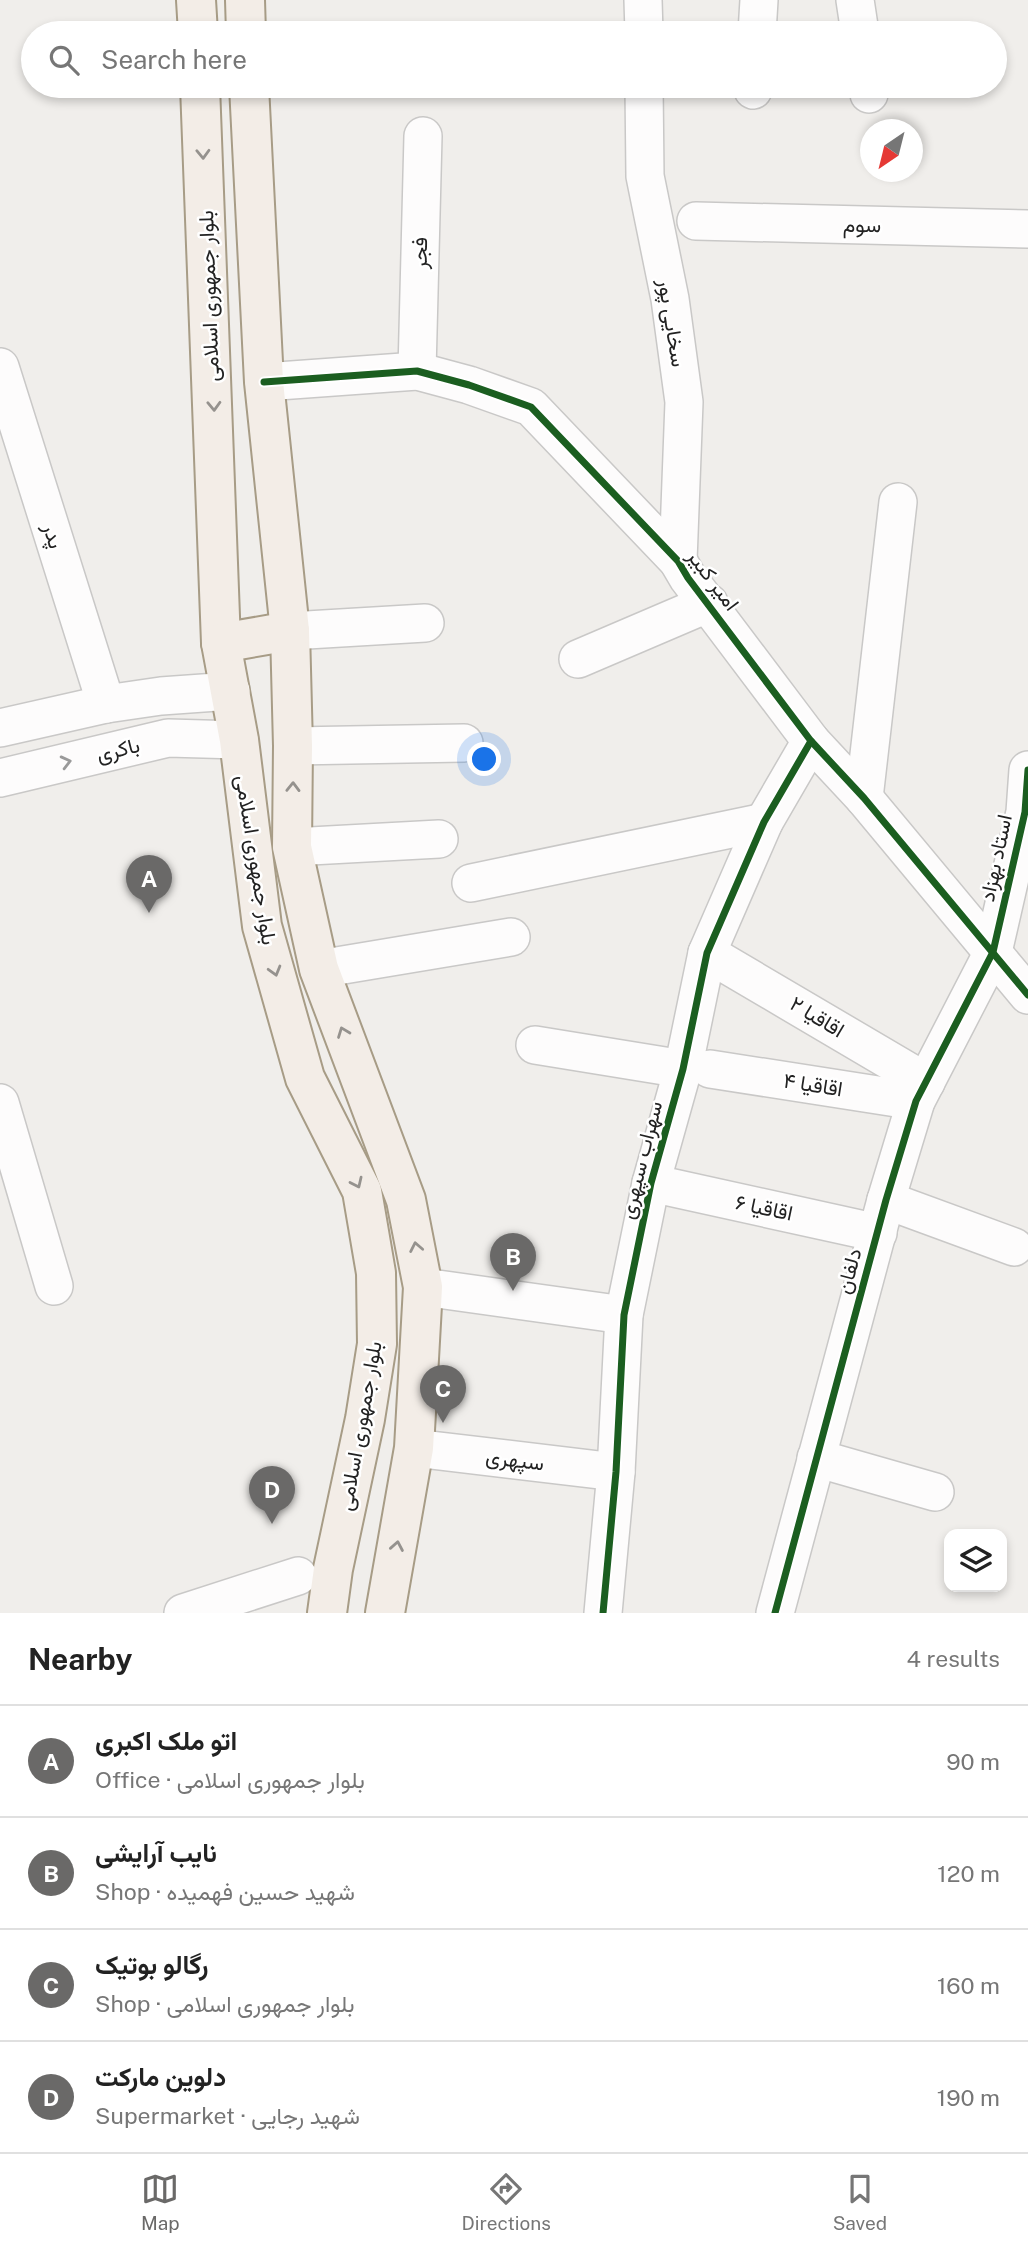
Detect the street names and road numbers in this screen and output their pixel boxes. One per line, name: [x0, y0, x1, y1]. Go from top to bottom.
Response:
street label: بلوار جمهوری اسلامی: [193, 210, 225, 382]
street label: سوم: [843, 212, 881, 239]
street label: فجر: [407, 237, 433, 270]
street label: سخایی پور: [651, 276, 692, 369]
street label: پدر: [36, 519, 69, 552]
street label: امیر کبیر: [681, 543, 745, 616]
street label: باکری: [94, 732, 142, 768]
street label: بلوار جمهوری اسلامی: [230, 773, 282, 947]
street label: استاد بهزاد: [974, 812, 1018, 904]
street label: اقاقیا ۲: [786, 991, 849, 1042]
street label: اقاقیا ۴: [782, 1067, 845, 1102]
street label: سهراب سپهری: [614, 1098, 669, 1222]
street label: اقاقیا ۶: [733, 1189, 795, 1226]
street label: دلفان: [830, 1245, 867, 1296]
street label: بلوار جمهوری اسلامی: [332, 1339, 388, 1513]
street label: سپهری: [484, 1444, 546, 1477]

